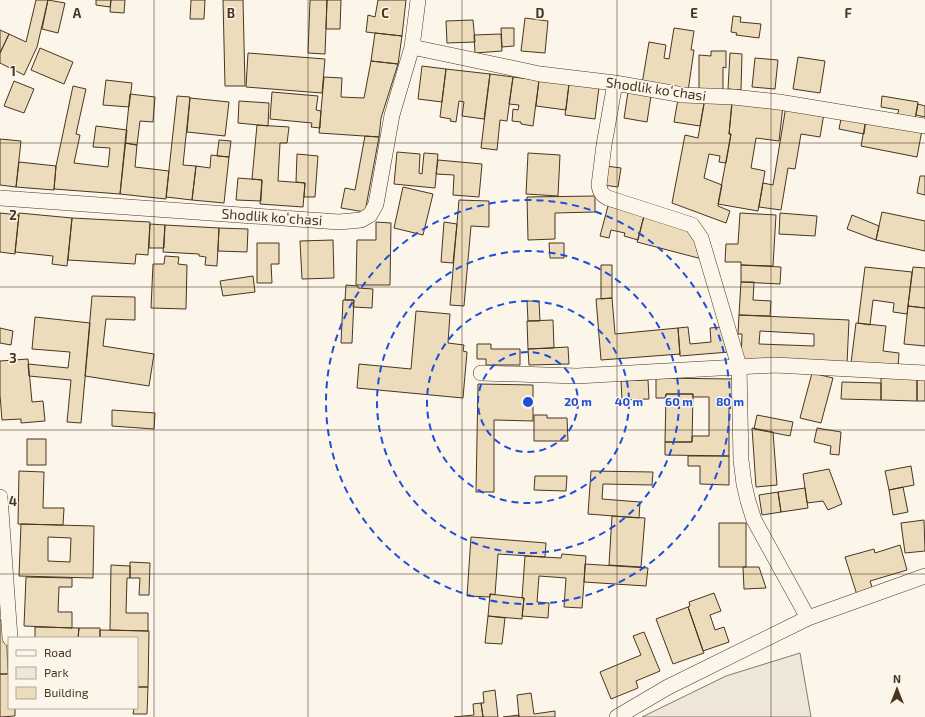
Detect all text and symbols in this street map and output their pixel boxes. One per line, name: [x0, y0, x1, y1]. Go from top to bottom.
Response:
text: A: [73, 5, 82, 21]
text: B: [227, 5, 235, 21]
text: C: [381, 5, 389, 21]
text: D: [536, 5, 545, 21]
text: E: [690, 5, 698, 21]
text: F: [844, 5, 852, 21]
text: 1: [10, 63, 16, 79]
street label: Shodlik koʻchasi: [605, 73, 707, 104]
street label: Shodlik koʻchasi: [221, 204, 323, 229]
text: 2: [9, 207, 17, 223]
text: 3: [9, 350, 17, 366]
text: 20 m: [564, 394, 592, 408]
text: 40 m: [615, 394, 643, 408]
text: 60 m: [665, 394, 693, 408]
text: 80 m: [716, 394, 744, 408]
centre of rings: [521, 395, 535, 409]
text: 4: [9, 493, 17, 509]
legend: [8, 637, 138, 709]
text: Road: [44, 645, 72, 659]
text: Park: [44, 665, 69, 679]
north arrow: [877, 669, 917, 709]
text: N: [893, 672, 901, 685]
text: Building: [44, 685, 89, 699]

